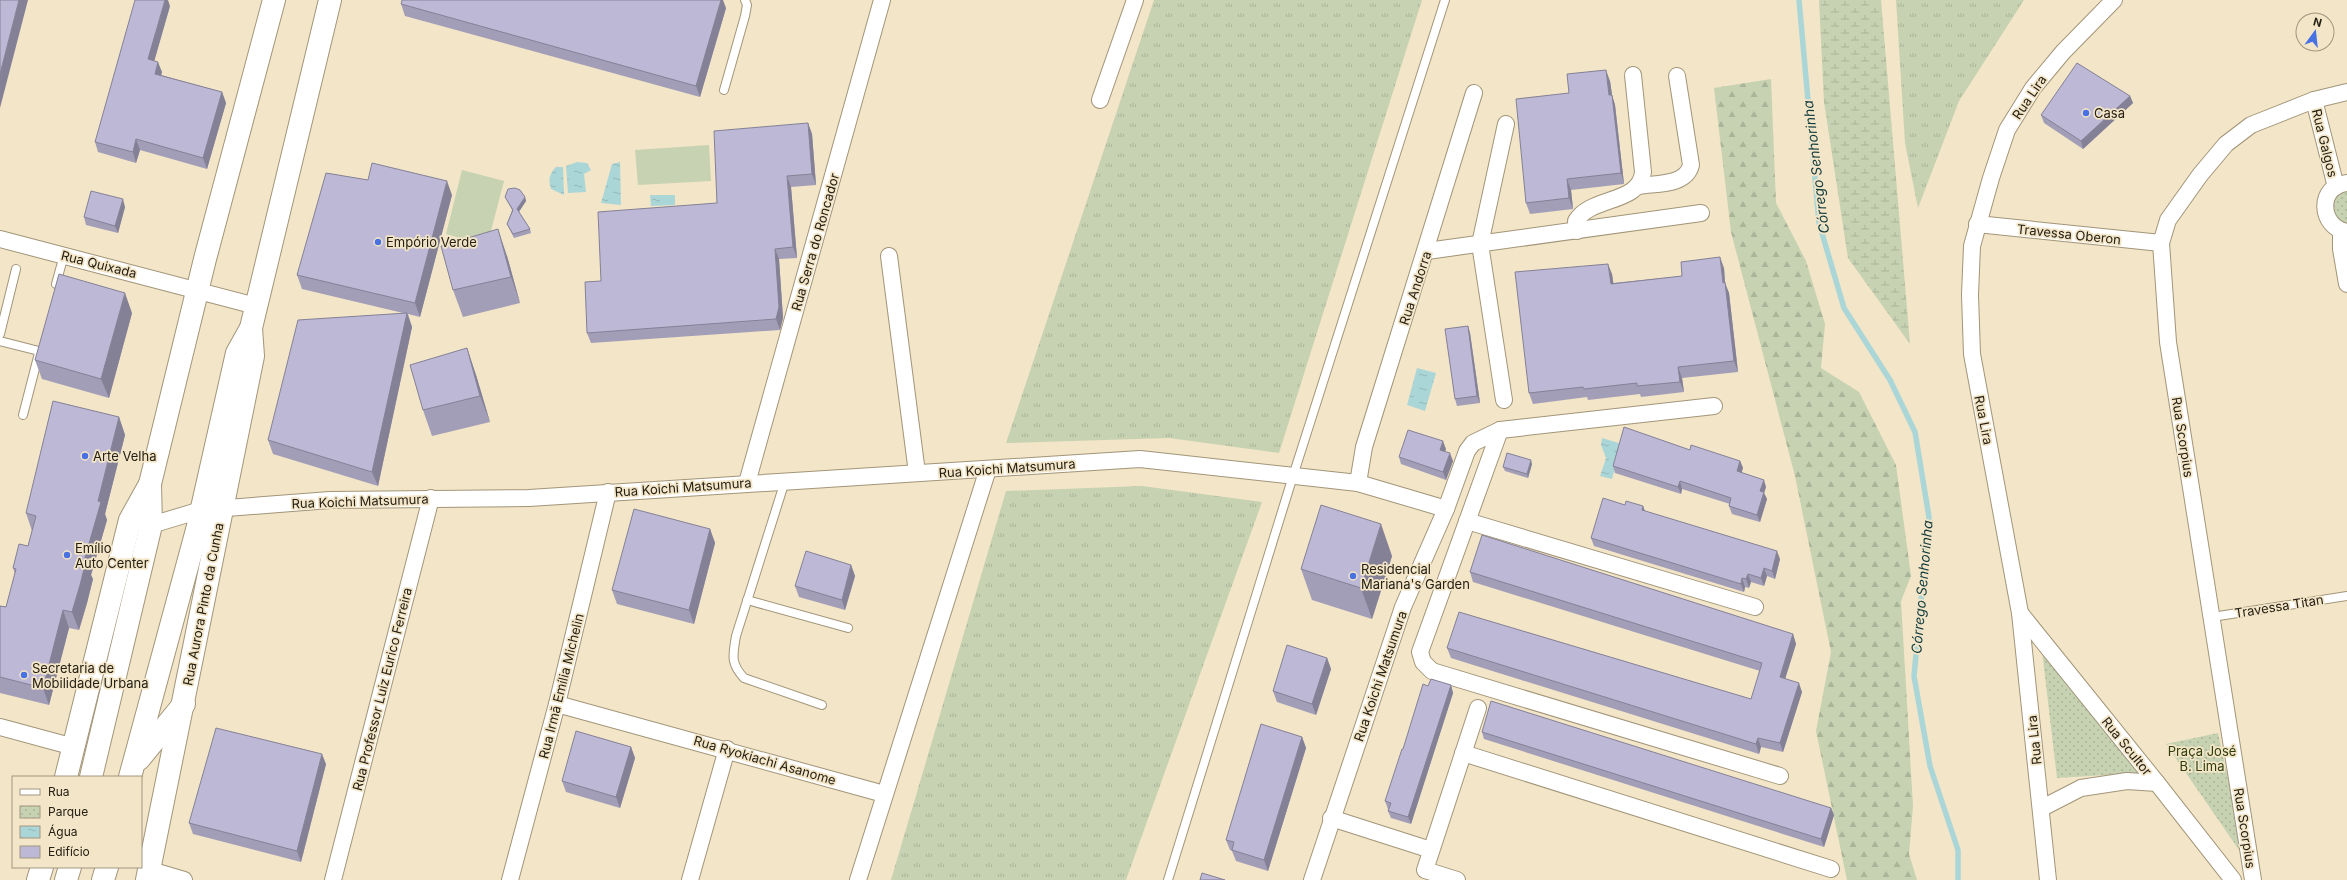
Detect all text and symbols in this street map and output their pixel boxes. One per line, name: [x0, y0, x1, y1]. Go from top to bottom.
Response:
north arrow: [2295, 12, 2335, 52]
text: N: [2312, 14, 2323, 30]
street label: Rua Lira: [2008, 72, 2050, 122]
water label: Córrego Senhorinha: [1799, 99, 1832, 235]
place label: Casa: [2094, 105, 2125, 121]
street label: Rua Galgos: [2309, 107, 2341, 179]
marker: Casa: [2081, 108, 2091, 118]
street label: Rua Serra do Roncador: [788, 171, 842, 313]
street label: Travessa Oberon: [2016, 221, 2122, 247]
place label: Empório Verde: [386, 234, 477, 250]
marker: Empório Verde: [373, 237, 383, 247]
street label: Rua Quixada: [59, 247, 139, 281]
street label: Rua Andorra: [1396, 249, 1434, 327]
street label: Rua Lira: [1971, 394, 1997, 446]
street label: Rua Scorpius: [2169, 396, 2197, 479]
place label: Arte Velha: [93, 448, 156, 464]
marker: Arte Velha: [80, 451, 90, 461]
street label: Rua Koichi Matsumura: [938, 455, 1076, 481]
street label: Rua Koichi Matsumura: [614, 474, 752, 500]
street label: Rua Koichi Matsumura: [291, 491, 429, 511]
water label: Córrego Senhorinha: [1907, 519, 1936, 655]
street label: Rua Aurora Pinto da Cunha: [179, 521, 227, 687]
place label: Emílio Auto Center: [75, 540, 149, 571]
marker: Emílio Auto Center: [62, 550, 72, 560]
place label: Residencial Mariana's Garden: [1361, 561, 1470, 592]
marker: Residencial Mariana's Garden: [1348, 571, 1358, 581]
street label: Rua Professor Luiz Eurico Ferreira: [349, 586, 415, 792]
street label: Travessa Titan: [2233, 591, 2325, 621]
street label: Rua Koichi Matsumura: [1350, 609, 1410, 743]
street label: Rua Irmã Emília Michelin: [535, 612, 587, 760]
place label: Secretaria de Mobilidade Urbana: [32, 660, 149, 691]
marker: Secretaria de Mobilidade Urbana: [19, 670, 29, 680]
street label: Rua Lira: [2023, 714, 2045, 766]
street label: Rua Scultor: [2099, 714, 2156, 779]
street label: Rua Ryokiachi Asanome: [692, 732, 838, 788]
park label: Praça José B. Lima: [2168, 743, 2236, 774]
legend: [12, 776, 142, 868]
text: Rua: [48, 784, 70, 799]
street label: Rua Scorpius: [2231, 787, 2259, 870]
text: Parque: [48, 804, 88, 819]
text: Água: [48, 824, 77, 839]
text: Edifício: [48, 844, 90, 859]

